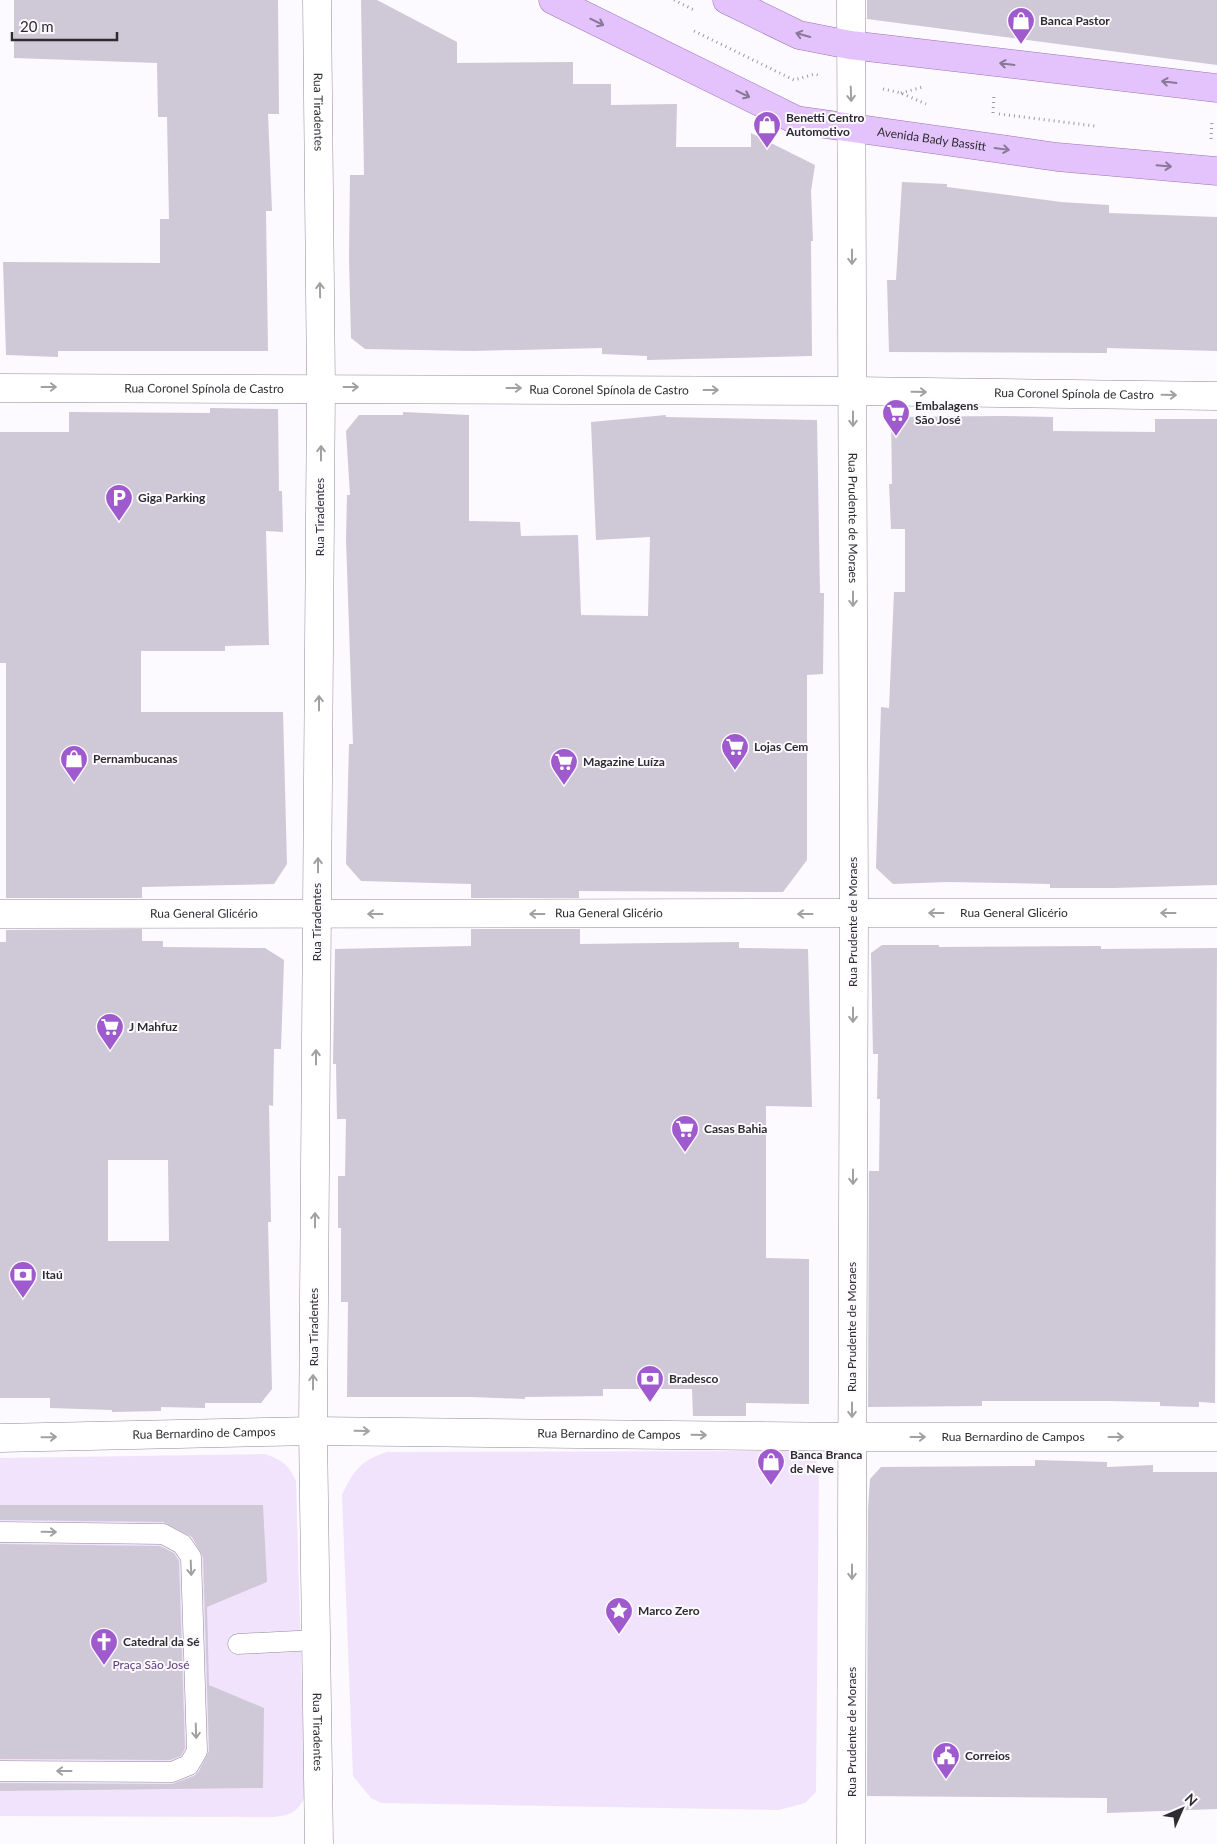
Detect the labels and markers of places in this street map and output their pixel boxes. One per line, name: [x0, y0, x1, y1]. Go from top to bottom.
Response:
shop icon: Banca Pastor: [1006, 6, 1036, 45]
place label: Banca Pastor: [1040, 13, 1110, 28]
shop icon: Benetti Centro Automotivo: [752, 110, 782, 149]
place label: Benetti Centro Automotivo: [785, 110, 865, 139]
supermarket icon: Embalagens São José: [881, 398, 911, 437]
place label: Embalagens São José: [915, 398, 978, 427]
parking icon: Giga Parking: [104, 483, 134, 522]
place label: Giga Parking: [138, 490, 206, 505]
supermarket icon: Lojas Cem: [720, 732, 750, 771]
place label: Lojas Cem: [754, 739, 808, 754]
shop icon: Pernambucanas: [59, 744, 89, 783]
supermarket icon: Magazine Luíza: [549, 747, 579, 786]
place label: Pernambucanas: [93, 751, 178, 766]
place label: Magazine Luíza: [583, 754, 665, 769]
supermarket icon: J Mahfuz: [95, 1012, 125, 1051]
place label: J Mahfuz: [129, 1019, 178, 1034]
supermarket icon: Casas Bahia: [670, 1114, 700, 1153]
place label: Casas Bahia: [704, 1121, 767, 1136]
bank icon: Itaú: [8, 1260, 38, 1299]
place label: Itaú: [42, 1267, 63, 1282]
bank icon: Bradesco: [635, 1364, 665, 1403]
place label: Bradesco: [669, 1371, 718, 1386]
shop icon: Banca Branca de Neve: [756, 1447, 786, 1486]
place label: Banca Branca de Neve: [790, 1447, 862, 1476]
place icon: Marco Zero: [604, 1596, 634, 1635]
place label: Marco Zero: [638, 1603, 700, 1618]
church icon: Catedral da Sé: [89, 1627, 119, 1666]
place label: Catedral da Sé: [123, 1634, 200, 1649]
public building icon: Correios: [931, 1741, 961, 1780]
place label: Correios: [965, 1748, 1010, 1763]

